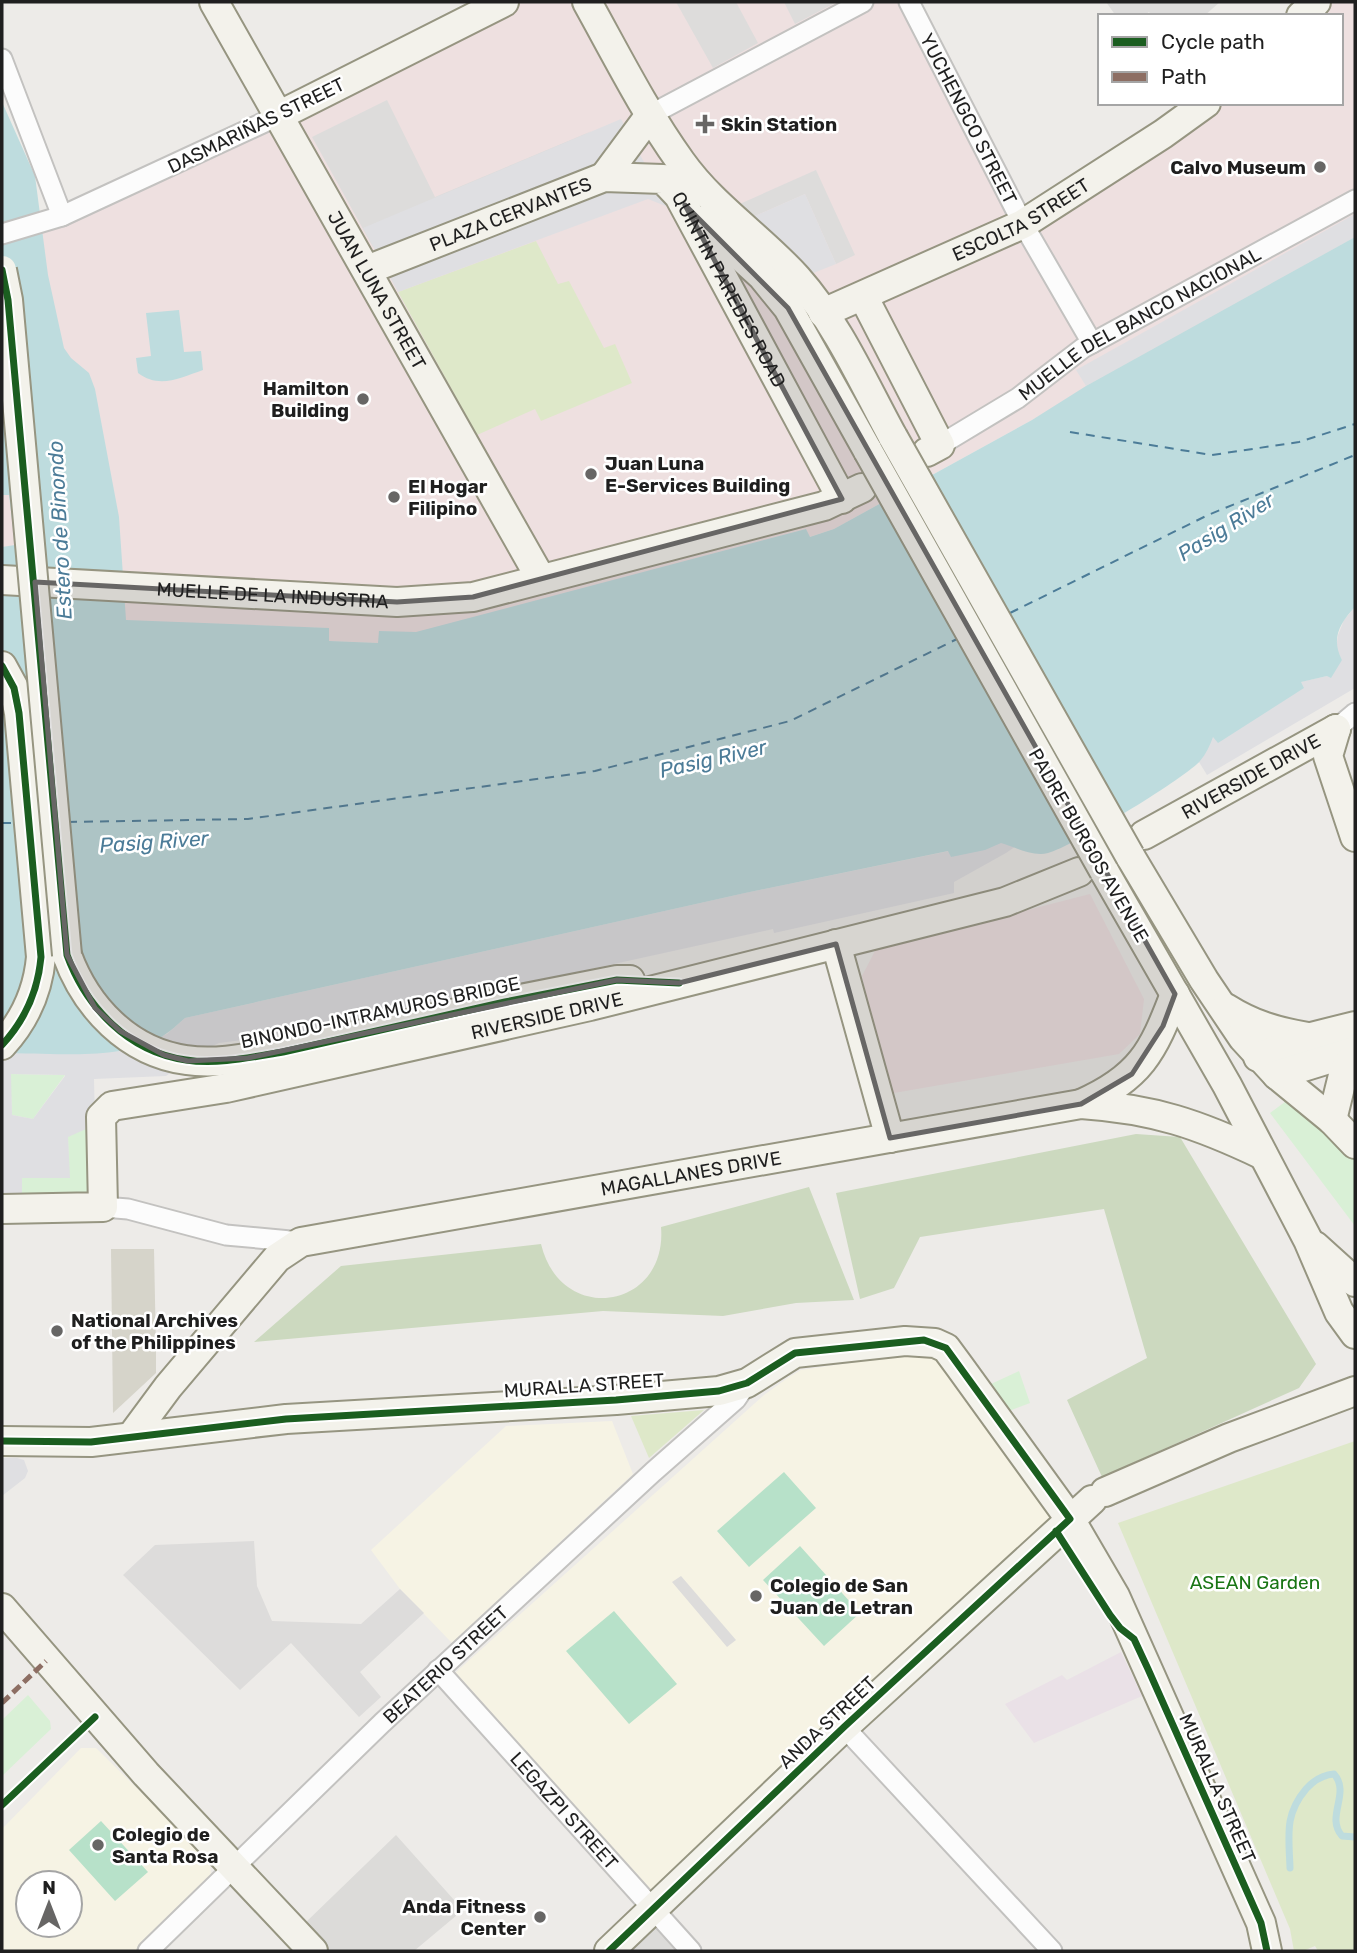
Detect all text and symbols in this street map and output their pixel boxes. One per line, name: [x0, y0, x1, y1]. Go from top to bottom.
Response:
legend: [1098, 14, 1343, 105]
street label: YUCHENGCO STREET: [915, 29, 1022, 208]
text: Cycle path: [1161, 29, 1265, 54]
text: Path: [1161, 64, 1207, 89]
street label: DASMARIÑAS STREET: [164, 73, 348, 178]
place label: Skin Station: [721, 113, 837, 136]
marker: Skin Station: [695, 114, 715, 134]
place label: Calvo Museum: [1170, 156, 1306, 179]
marker: Calvo Museum: [1312, 159, 1328, 175]
street label: PLAZA CERVANTES: [426, 172, 595, 256]
street label: ESCOLTA STREET: [949, 173, 1094, 266]
street label: QUINTIN PAREDES ROAD: [667, 188, 791, 391]
street label: JUAN LUNA STREET: [323, 207, 431, 374]
street label: MUELLE DEL BANCO NACIONAL: [1014, 242, 1265, 405]
place label: Hamilton Building: [263, 377, 349, 422]
marker: Hamilton Building: [355, 391, 371, 407]
water label: Estero de Binondo: [42, 440, 77, 620]
place label: Juan Luna E-Services Building: [605, 452, 790, 497]
marker: Juan Luna E-Services Building: [583, 466, 599, 482]
place label: El Hogar Filipino: [408, 475, 488, 520]
water label: Pasig River: [1173, 487, 1279, 566]
marker: El Hogar Filipino: [386, 489, 402, 505]
street label: MUELLE DE LA INDUSTRIA: [156, 578, 389, 614]
street label: RIVERSIDE DRIVE: [1178, 729, 1324, 824]
water label: Pasig River: [657, 734, 770, 783]
street label: PADRE BURGOS AVENUE: [1024, 744, 1153, 946]
water label: Pasig River: [99, 825, 210, 858]
street label: BINONDO-INTRAMUROS BRIDGE: [238, 972, 522, 1053]
street label: RIVERSIDE DRIVE: [469, 987, 625, 1044]
street label: MAGALLANES DRIVE: [599, 1146, 783, 1201]
place label: National Archives of the Philippines: [71, 1309, 238, 1354]
marker: National Archives of the Philippines: [49, 1323, 65, 1339]
street label: MURALLA STREET: [503, 1368, 665, 1403]
park label: ASEAN Garden: [1190, 1571, 1320, 1594]
place label: Colegio de San Juan de Letran: [770, 1574, 913, 1619]
marker: Colegio de San Juan de Letran: [748, 1588, 764, 1604]
street label: BEATERIO STREET: [378, 1601, 513, 1728]
street label: ANDA STREET: [774, 1671, 881, 1773]
street label: MURALLA STREET: [1174, 1710, 1261, 1866]
street label: LEGAZPI STREET: [505, 1747, 623, 1874]
place label: Colegio de Santa Rosa: [112, 1823, 218, 1868]
marker: Colegio de Santa Rosa: [90, 1837, 106, 1853]
north arrow: [14, 1869, 84, 1939]
text: N: [42, 1876, 56, 1899]
place label: Anda Fitness Center: [402, 1895, 526, 1940]
marker: Anda Fitness Center: [532, 1909, 548, 1925]

